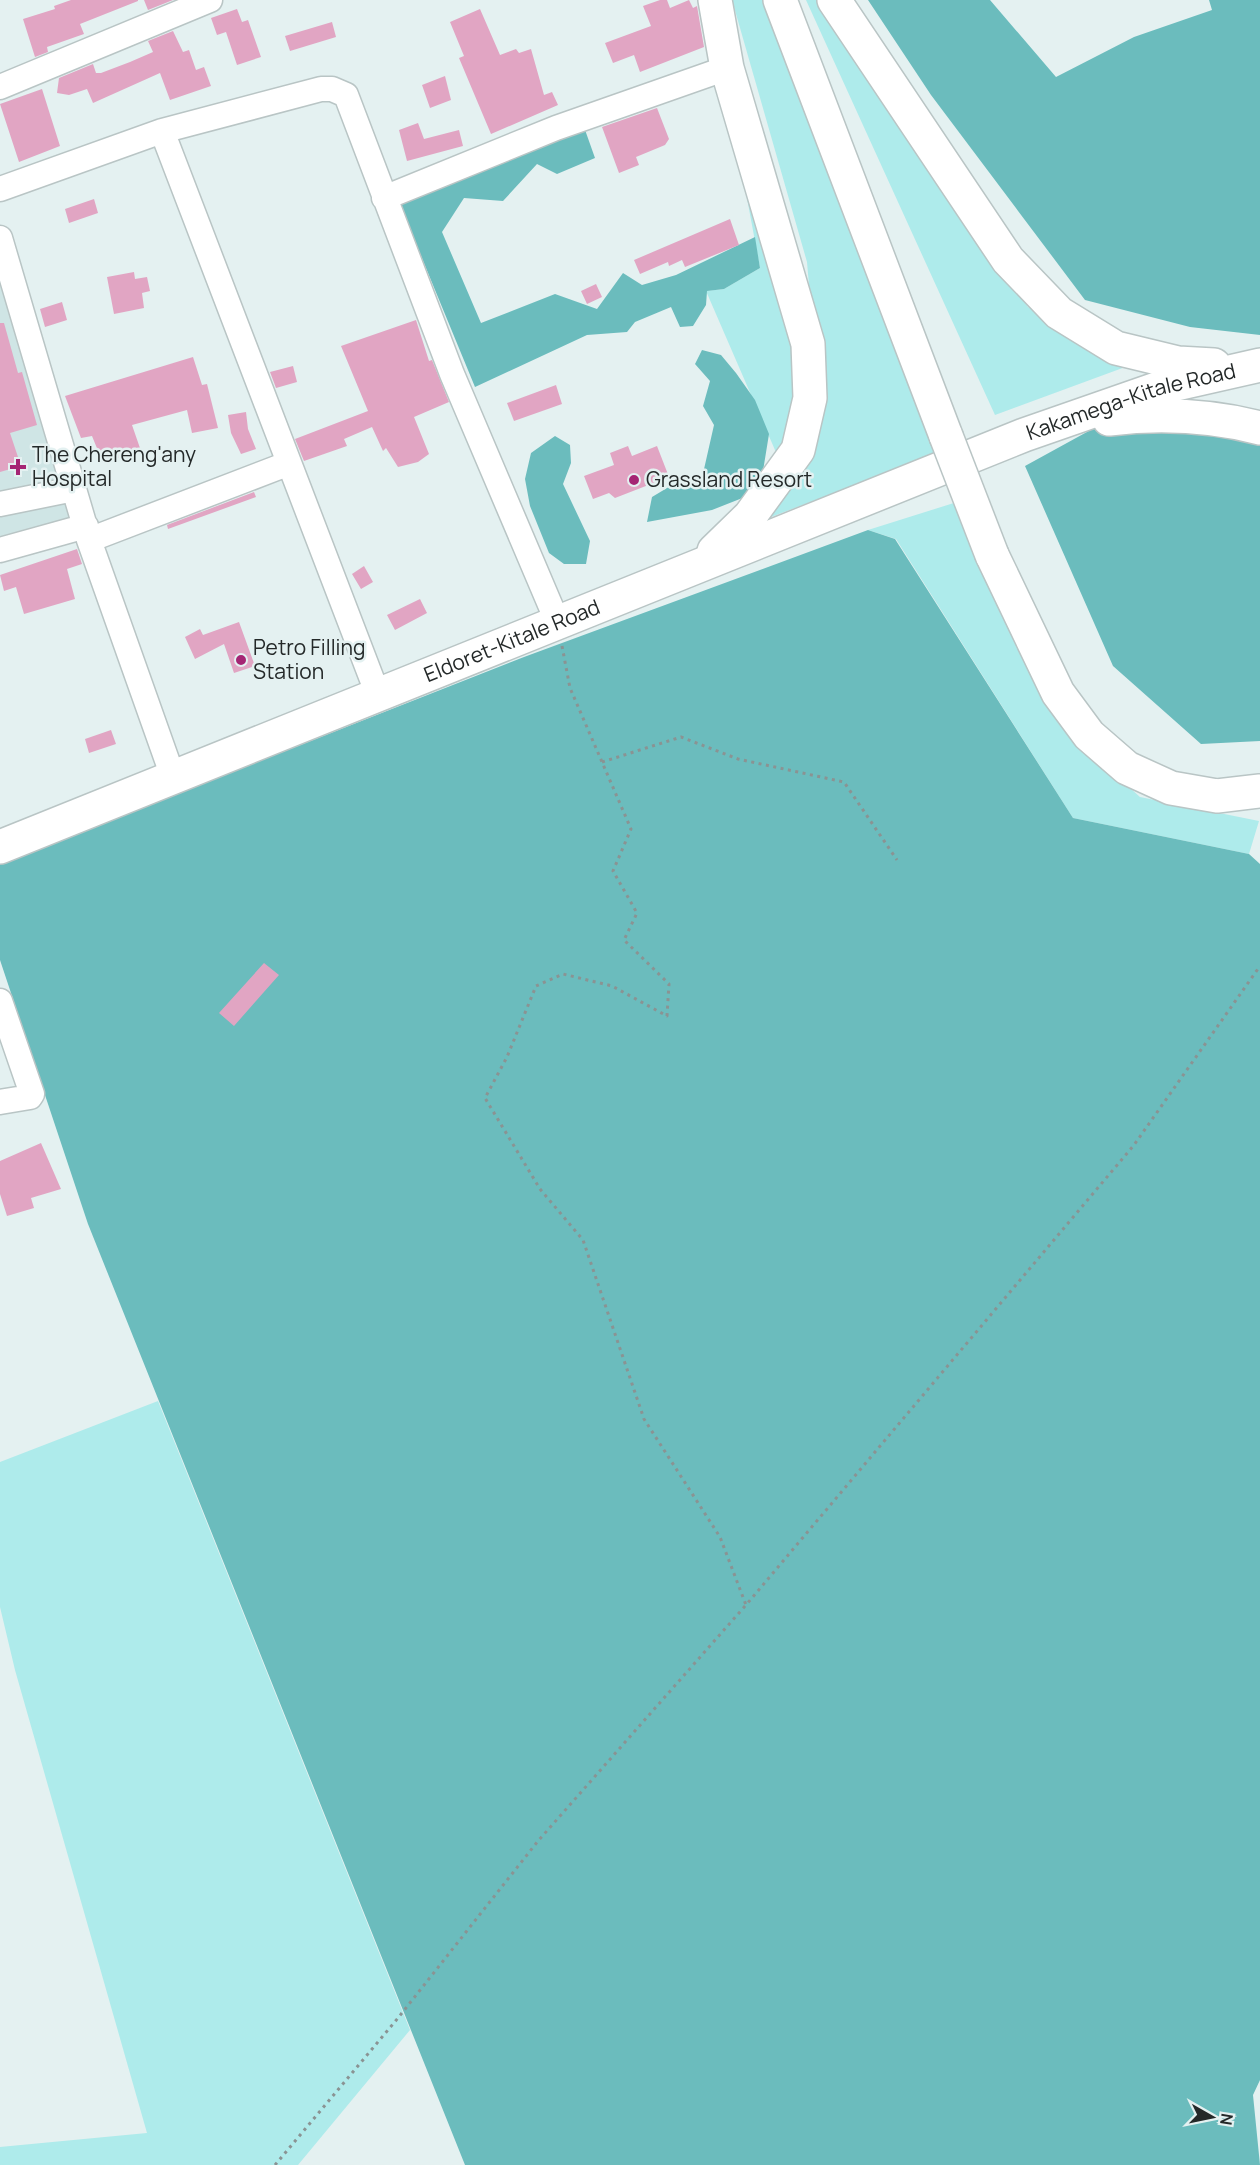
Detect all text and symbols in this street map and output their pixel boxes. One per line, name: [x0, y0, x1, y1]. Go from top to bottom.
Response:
street label: Kakamega-Kitale Road: [1022, 356, 1238, 446]
place label: The Chereng'any Hospital: [32, 440, 196, 492]
marker: The Chereng'any Hospital: [9, 458, 27, 476]
place label: Grassland Resort: [646, 465, 812, 493]
marker: Grassland Resort: [627, 473, 641, 487]
street label: Eldoret-Kitale Road: [420, 592, 604, 688]
place label: Petro Filling Station: [253, 633, 365, 685]
marker: Petro Filling Station: [234, 653, 248, 667]
north arrow: [1182, 2087, 1242, 2147]
text: N: [1215, 2112, 1239, 2127]

